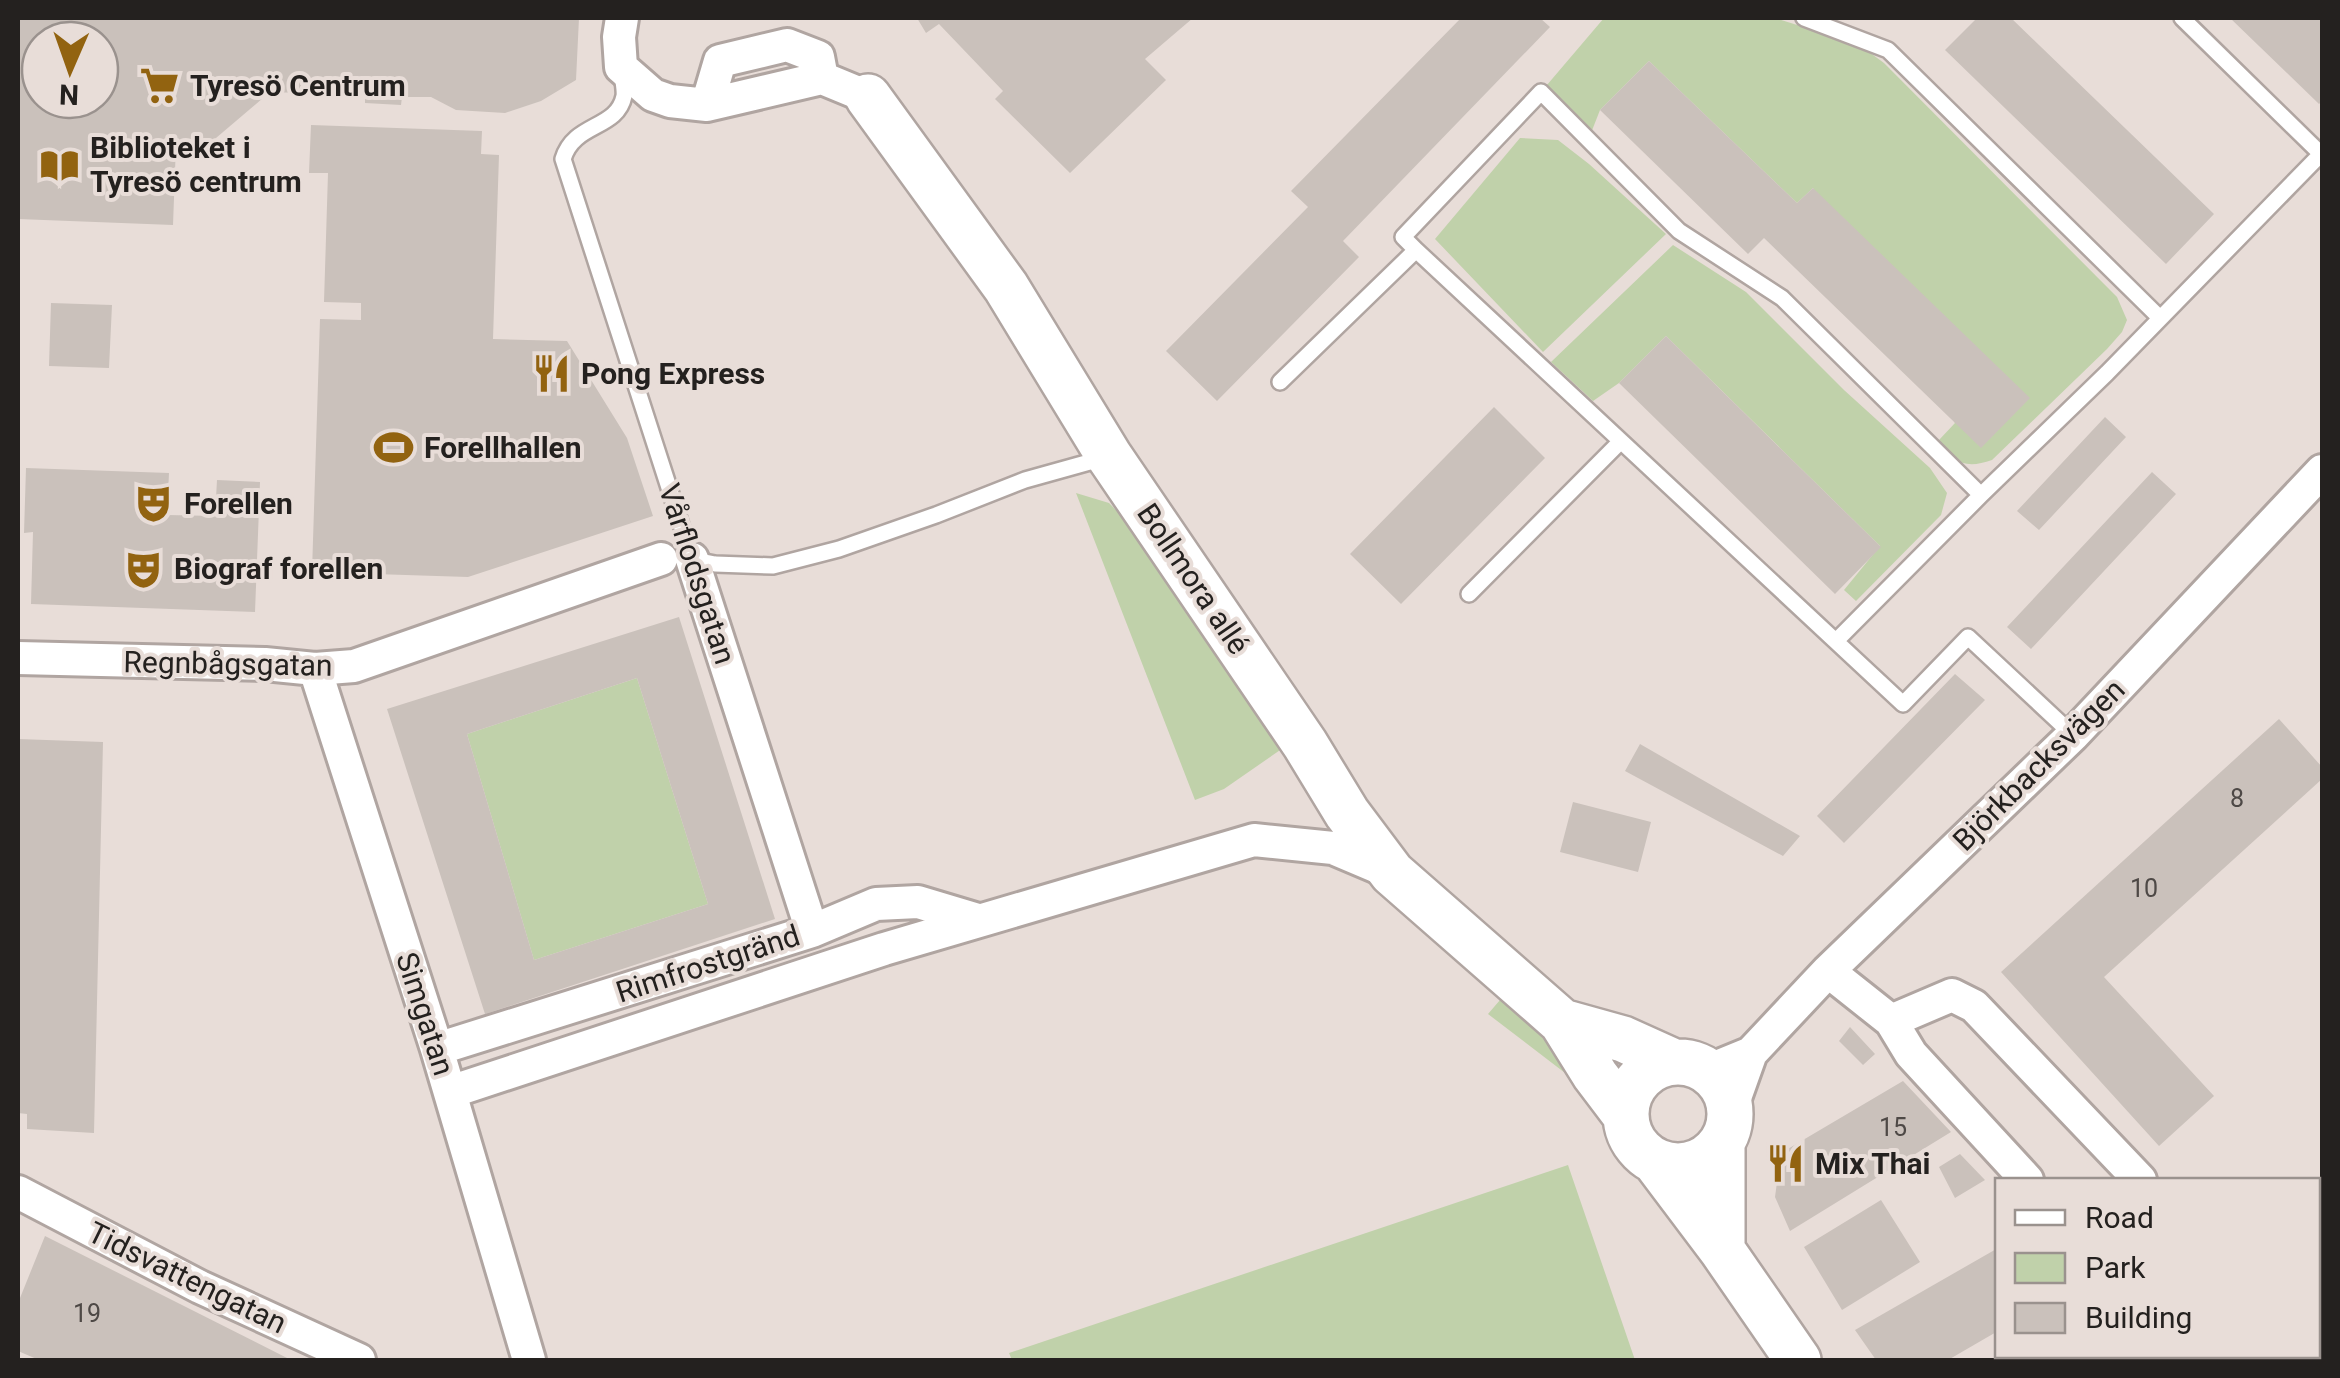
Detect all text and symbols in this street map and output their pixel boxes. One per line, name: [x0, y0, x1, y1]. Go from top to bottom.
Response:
north arrow: [20, 20, 120, 120]
supermarket icon: Tyresö Centrum: [139, 65, 181, 107]
place label: Tyresö Centrum: [190, 68, 406, 103]
text: N: [59, 78, 80, 111]
place label: Biblioteket i Tyresö centrum: [90, 130, 302, 199]
library icon: Biblioteket i Tyresö centrum: [39, 144, 81, 186]
restaurant icon: Pong Express: [530, 353, 572, 395]
place label: Pong Express: [581, 356, 765, 391]
sports icon: Forellhallen: [373, 427, 415, 469]
place label: Forellhallen: [424, 430, 582, 465]
street label: Vårflodsgatan: [652, 479, 743, 668]
theatre icon: Forellen: [133, 483, 175, 525]
place label: Forellen: [184, 486, 293, 521]
street label: Bollmora allé: [1130, 497, 1257, 661]
theatre icon: Biograf forellen: [123, 548, 165, 590]
place label: Biograf forellen: [174, 551, 383, 586]
street label: Regnbågsgatan: [123, 644, 333, 683]
street label: Björkbacksvägen: [1946, 672, 2132, 858]
house number: 8: [2230, 784, 2244, 813]
house number: 10: [2130, 874, 2158, 903]
street label: Rimfrostgränd: [612, 917, 804, 1010]
street label: Simgatan: [389, 948, 462, 1080]
house number: 15: [1879, 1113, 1907, 1142]
restaurant icon: Mix Thai: [1764, 1143, 1806, 1185]
place label: Mix Thai: [1815, 1146, 1931, 1181]
legend: [1995, 1178, 2320, 1358]
text: Road: [2085, 1200, 2154, 1235]
street label: Tidsvattengatan: [82, 1214, 292, 1341]
text: Park: [2085, 1250, 2146, 1285]
house number: 19: [73, 1299, 101, 1328]
text: Building: [2085, 1300, 2192, 1335]

